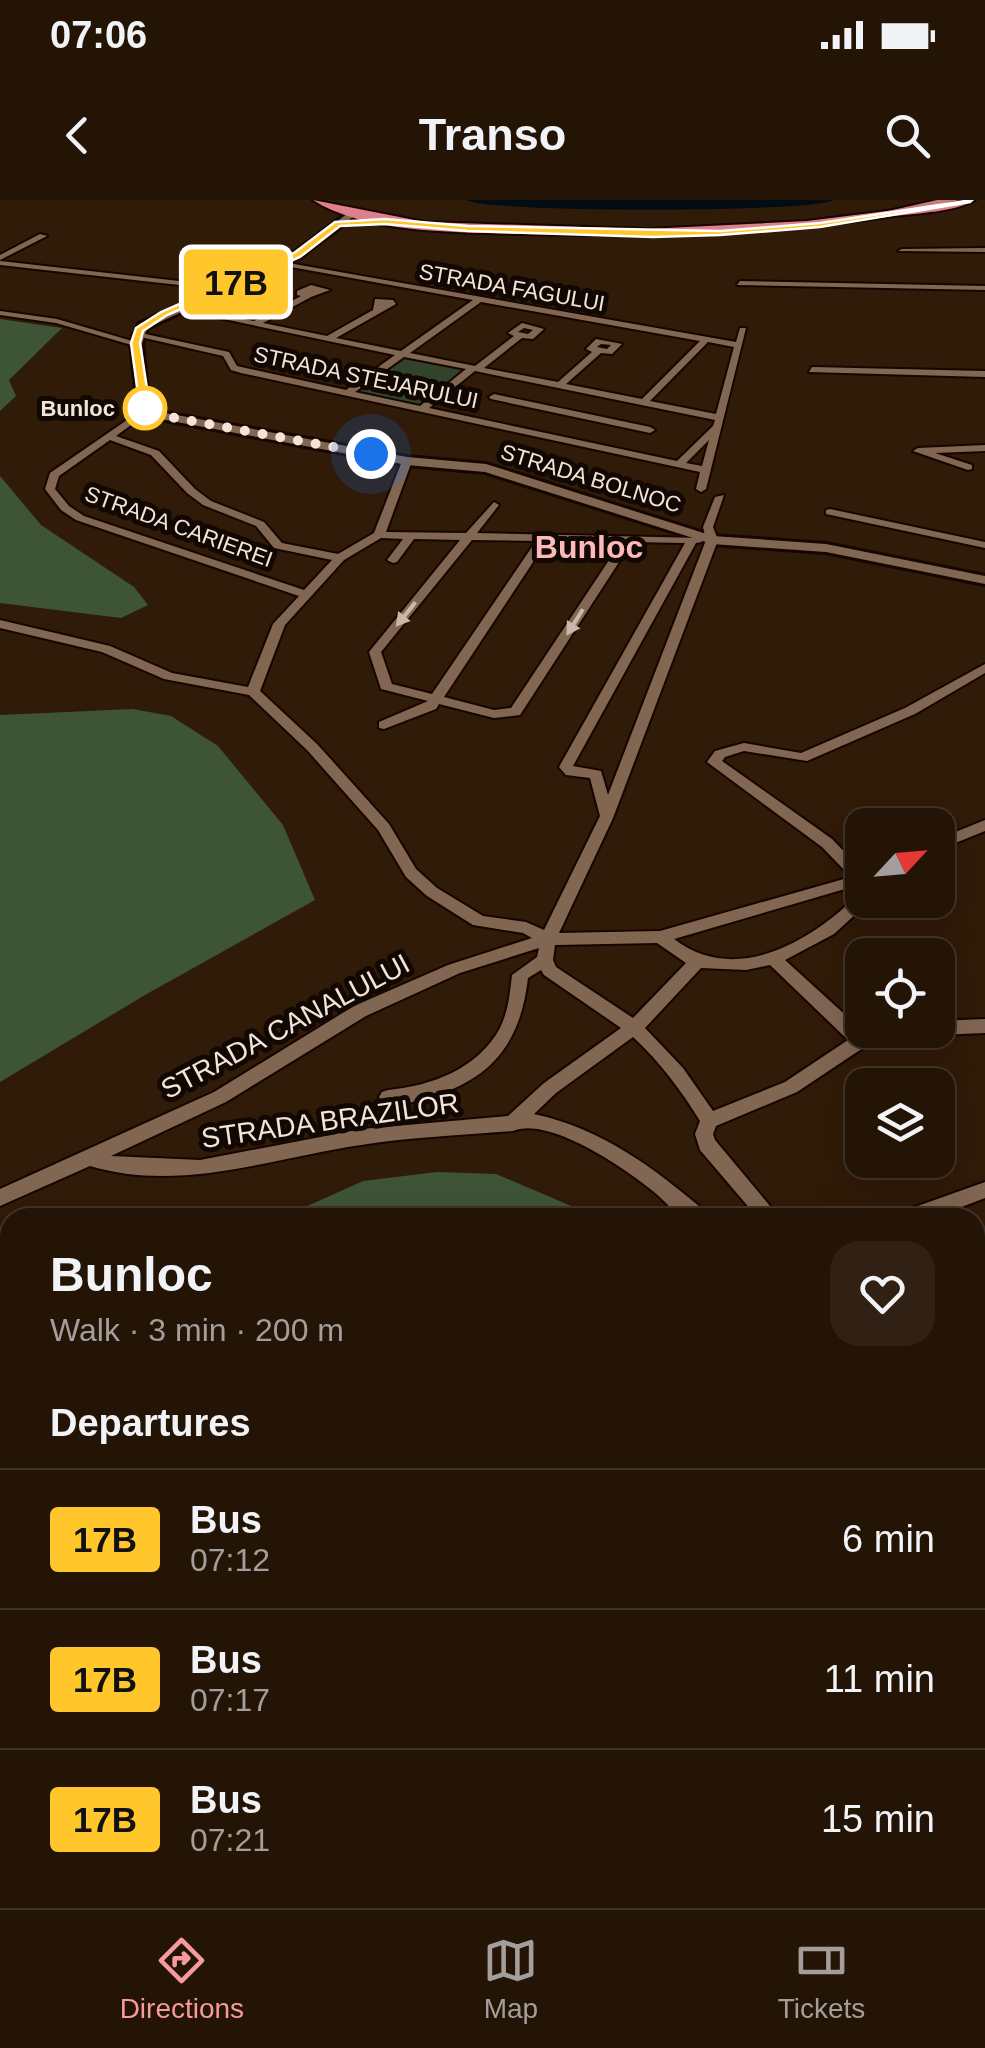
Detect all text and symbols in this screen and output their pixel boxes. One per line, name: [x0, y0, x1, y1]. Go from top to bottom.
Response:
text: 07:06: [50, 14, 147, 56]
icon: back: [50, 108, 105, 163]
icon: search: [880, 108, 935, 163]
text: Transo: [419, 109, 566, 160]
line badge: 17B: [178, 249, 294, 314]
street label: STRADA FAGULUI: [417, 259, 607, 316]
text: 17B: [204, 263, 268, 302]
street label: STRADA STEJARULUI: [251, 341, 480, 413]
marker: Bunloc: [124, 387, 166, 429]
place label: Bunloc: [40, 396, 115, 421]
your location: [346, 429, 396, 479]
street label: STRADA BOLNOC: [498, 439, 684, 518]
street label: STRADA CARIEREI: [82, 481, 276, 572]
district label: Bunloc: [535, 529, 643, 565]
one-way arrow: [396, 601, 417, 626]
one-way arrow: [567, 608, 585, 636]
north arrow: [845, 808, 955, 918]
map controls: [845, 808, 955, 1178]
button: locate: [845, 938, 955, 1048]
street label: STRADA CANALULUI: [156, 948, 415, 1105]
button: layers: [845, 1068, 955, 1178]
street label: STRADA BRAZILOR: [199, 1087, 461, 1154]
button: heart: [830, 1241, 935, 1346]
text: Bunloc: [50, 1248, 213, 1301]
text: Walk · 3 min · 200 m: [50, 1312, 344, 1348]
text: Departures: [50, 1402, 251, 1444]
text: Bus: [190, 1499, 262, 1541]
text: 6 min: [842, 1518, 935, 1560]
text: 17B: [73, 1520, 137, 1559]
text: 07:12: [190, 1542, 270, 1578]
text: Bus: [190, 1639, 262, 1681]
text: 11 min: [824, 1658, 935, 1700]
text: 17B: [73, 1660, 137, 1699]
text: 07:17: [190, 1682, 270, 1718]
text: Bus: [190, 1779, 262, 1821]
text: 15 min: [821, 1798, 935, 1840]
text: 17B: [73, 1800, 137, 1839]
text: 07:21: [190, 1822, 270, 1858]
tab: Directions: [120, 1933, 244, 2025]
tab: Map: [483, 1933, 538, 2025]
tab: Tickets: [778, 1933, 865, 2025]

